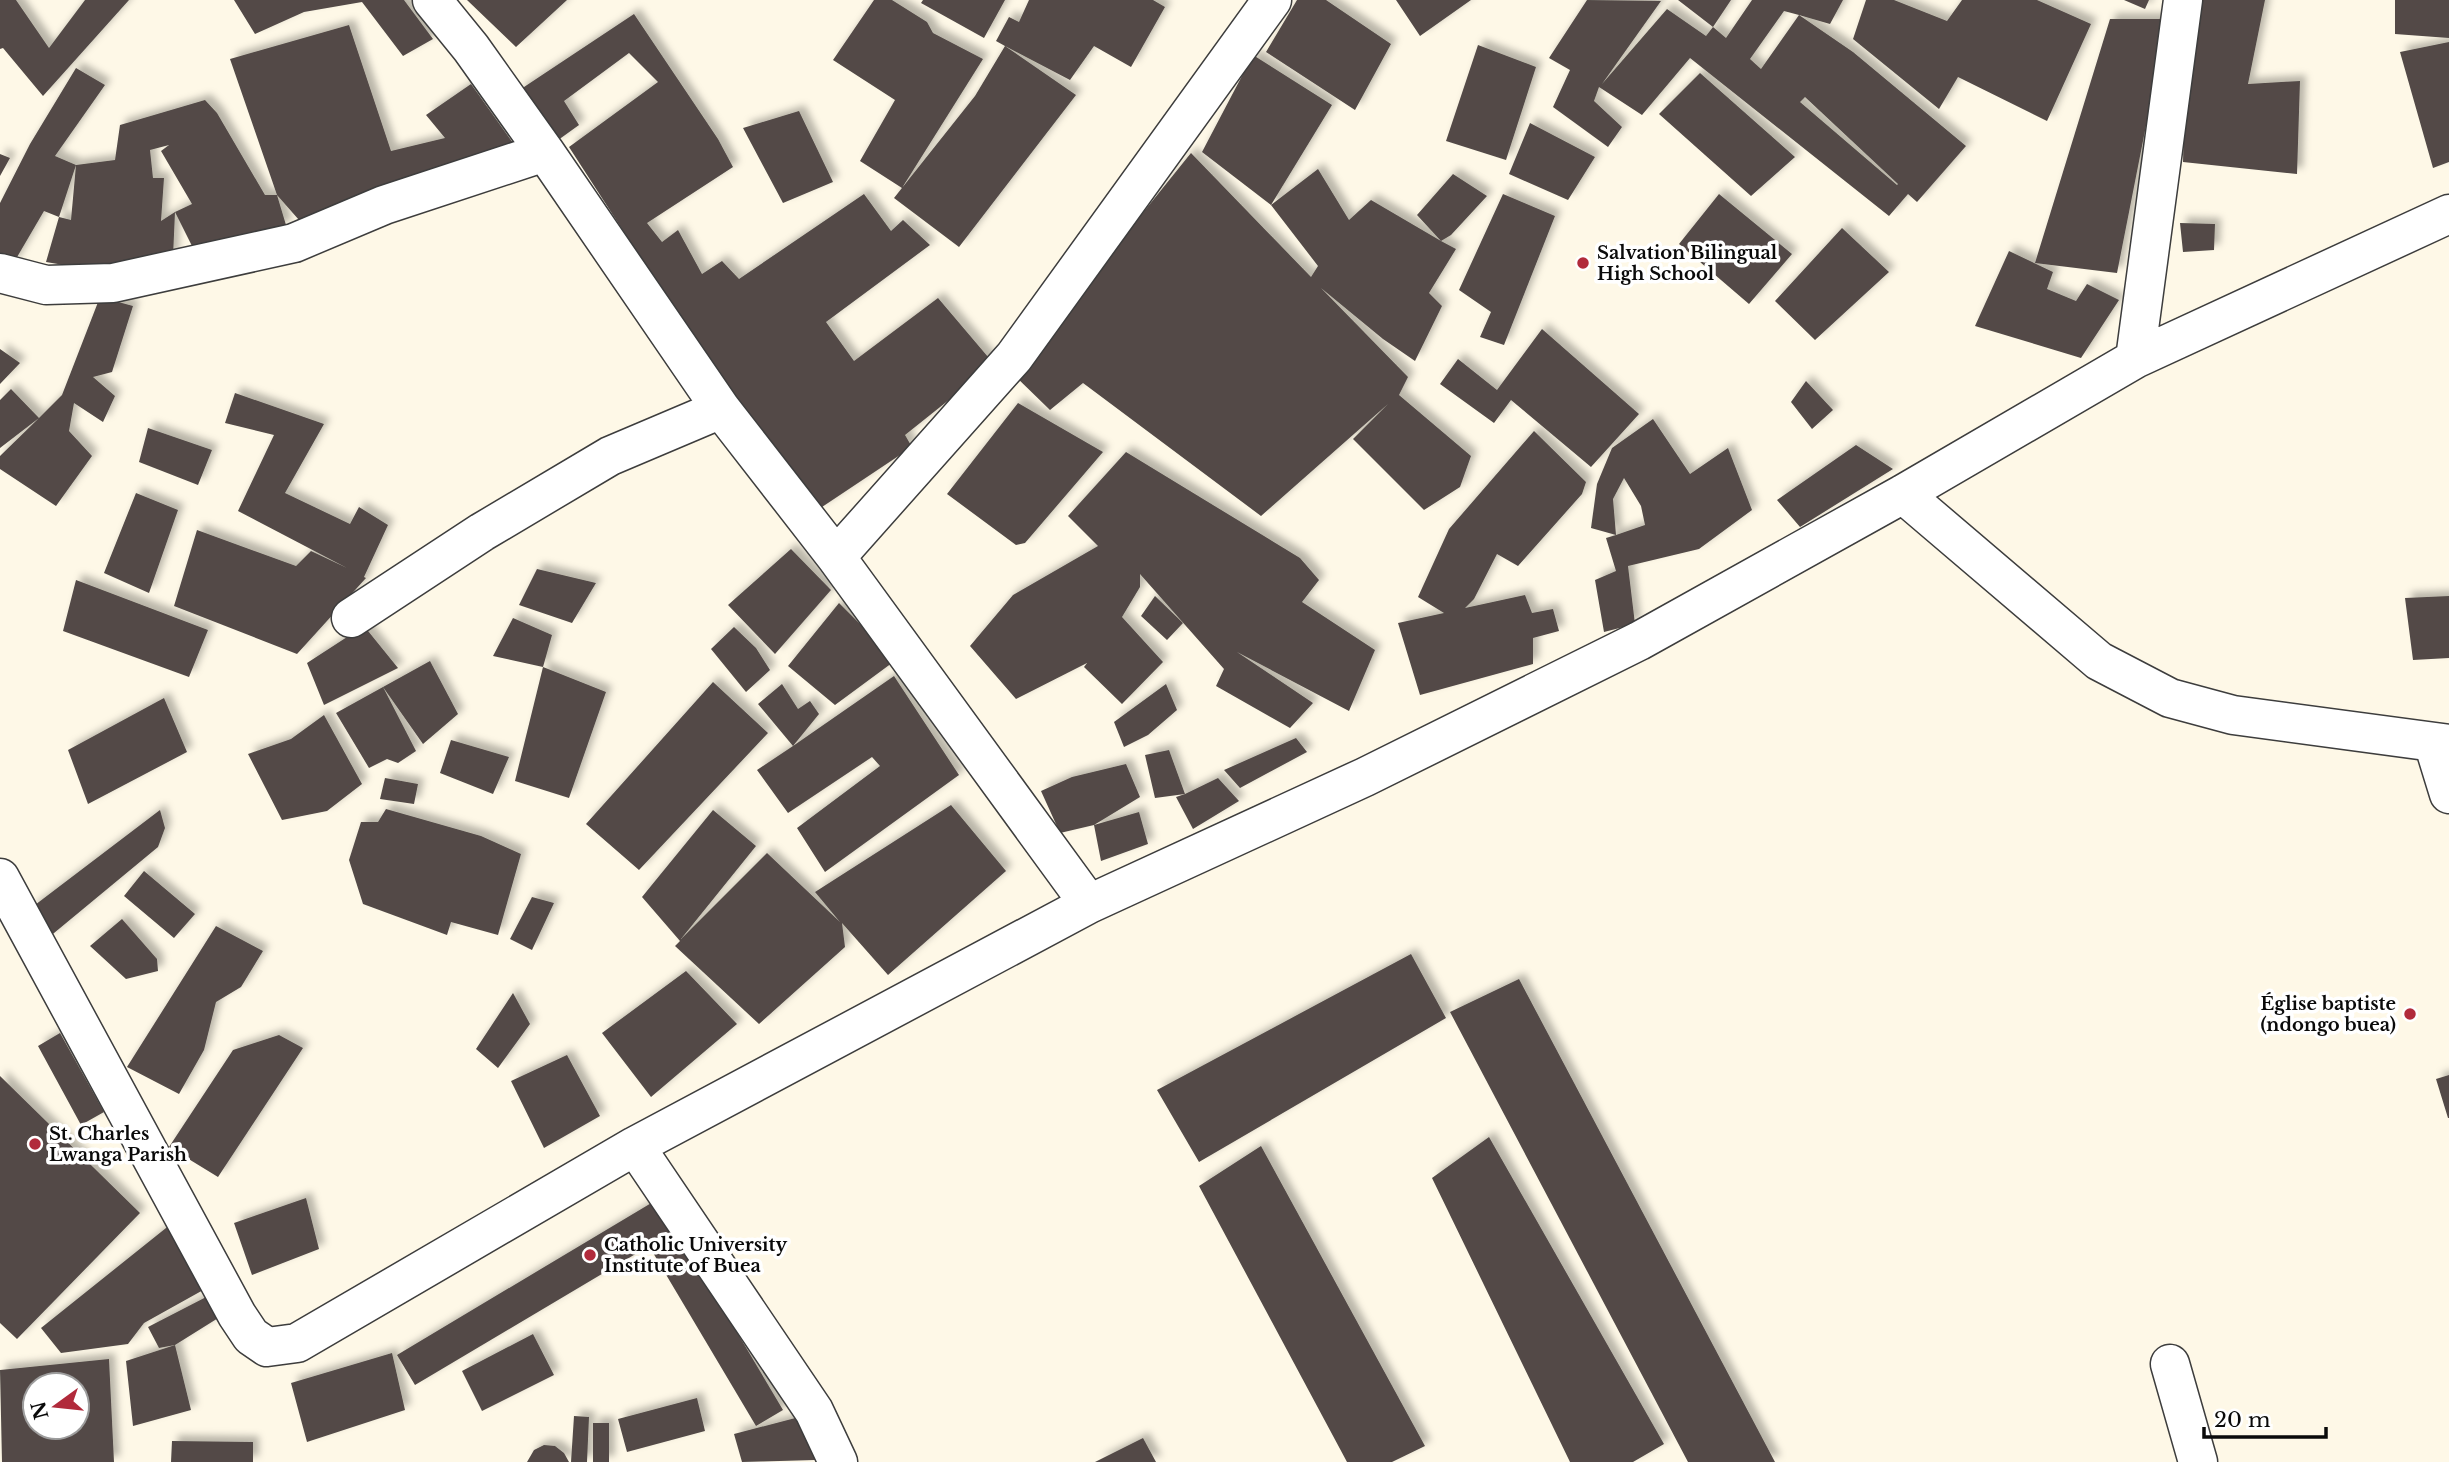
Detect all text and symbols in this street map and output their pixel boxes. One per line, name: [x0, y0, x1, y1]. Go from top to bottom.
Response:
place label: Salvation Bilingual High School: [1597, 242, 1778, 285]
marker: Salvation Bilingual High School: [1575, 255, 1591, 271]
place label: Église baptiste (ndongo buea): [2260, 992, 2396, 1036]
marker: Église baptiste (ndongo buea): [2402, 1006, 2418, 1022]
place label: St. Charles Lwanga Parish: [49, 1123, 187, 1166]
marker: St. Charles Lwanga Parish: [27, 1136, 43, 1152]
place label: Catholic University Institute of Buea: [604, 1234, 787, 1277]
marker: Catholic University Institute of Buea: [582, 1247, 598, 1263]
north arrow: [21, 1371, 91, 1441]
scale bar: [2204, 1396, 2326, 1440]
text: N: [27, 1399, 53, 1422]
text: 20 m: [2214, 1407, 2271, 1433]

